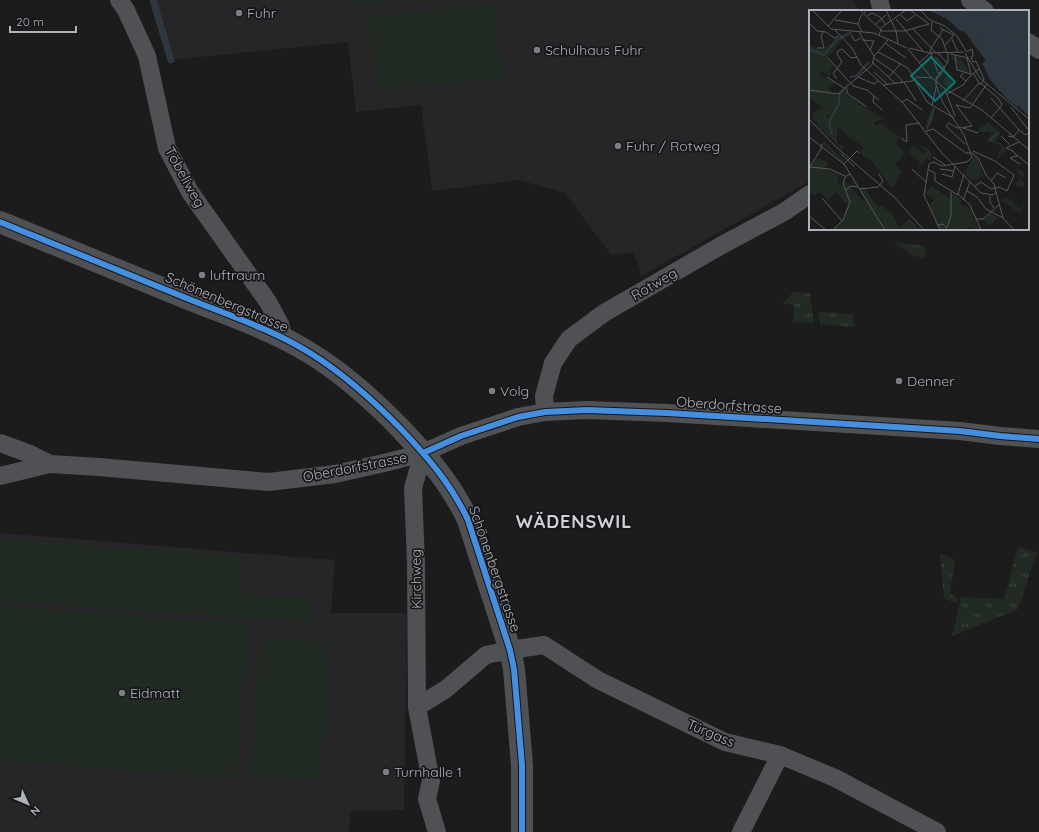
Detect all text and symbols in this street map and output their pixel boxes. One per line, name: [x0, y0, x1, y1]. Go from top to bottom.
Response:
place label: Fuhr: [247, 4, 277, 22]
scale bar: [10, 8, 76, 34]
marker: Fuhr: [234, 8, 244, 18]
inset map: [809, 10, 1029, 230]
text: 20 m: [16, 14, 44, 29]
place label: Schulhaus Fuhr: [545, 41, 644, 59]
marker: Schulhaus Fuhr: [532, 45, 542, 55]
place label: Fuhr / Rotweg: [626, 137, 720, 155]
marker: Fuhr / Rotweg: [613, 141, 623, 151]
street label: Töbeliweg: [161, 143, 209, 211]
street label: Rotweg: [628, 264, 680, 304]
place label: luftraum: [210, 266, 265, 284]
street label: Schönenbergstrasse: [163, 268, 291, 336]
marker: luftraum: [197, 270, 207, 280]
place label: Denner: [907, 372, 955, 390]
marker: Denner: [894, 376, 904, 386]
place label: Volg: [500, 382, 529, 400]
marker: Volg: [487, 386, 497, 396]
street label: Oberdorfstrasse: [676, 392, 782, 418]
street label: Oberdorfstrasse: [301, 448, 409, 486]
street label: Schönenbergstrasse: [465, 504, 525, 634]
district label: WÄDENSWIL: [516, 510, 632, 533]
street label: Kirchweg: [406, 549, 426, 609]
place label: Eidmatt: [130, 684, 180, 702]
marker: Eidmatt: [117, 688, 127, 698]
street label: Türgass: [684, 715, 738, 751]
place label: Turnhalle 1: [394, 763, 462, 781]
marker: Turnhalle 1: [381, 767, 391, 777]
north arrow: [8, 784, 48, 824]
text: N: [27, 803, 43, 819]

